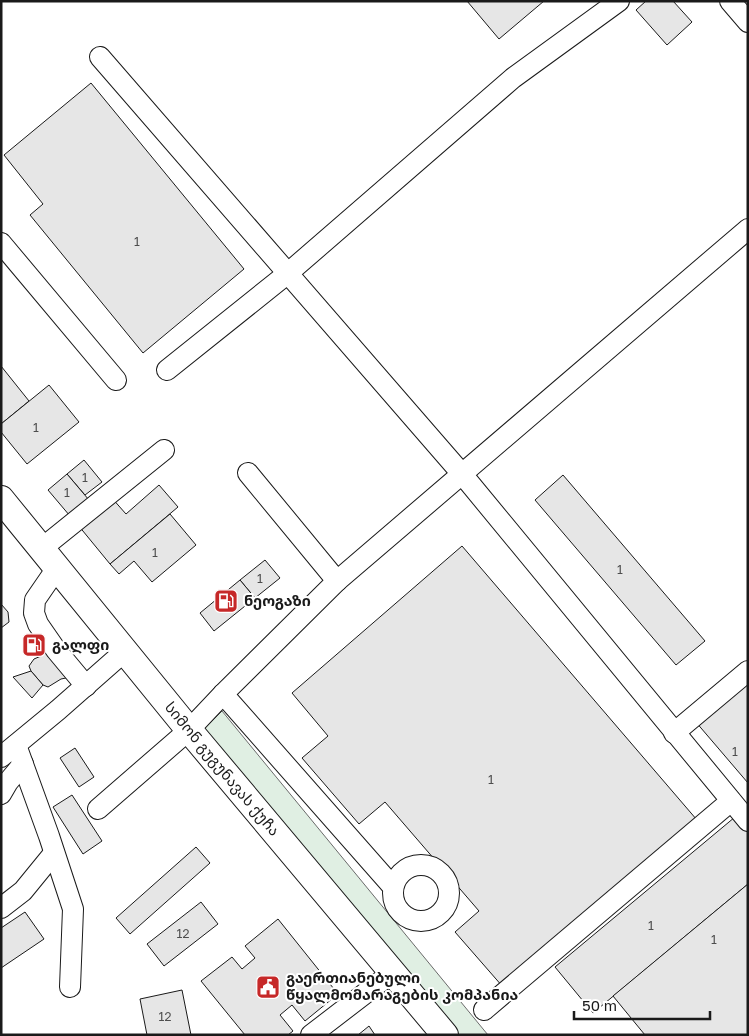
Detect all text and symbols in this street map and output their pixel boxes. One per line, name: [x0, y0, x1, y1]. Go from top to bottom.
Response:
house number: 1: [134, 234, 140, 249]
house number: 1: [33, 420, 39, 435]
house number: 1: [82, 470, 88, 485]
house number: 1: [64, 485, 70, 500]
house number: 1: [152, 545, 158, 560]
house number: 1: [617, 562, 623, 577]
house number: 1: [257, 571, 263, 586]
fuel station icon: ნეოგაზი: [213, 588, 239, 614]
place label: ნეოგაზი: [244, 591, 311, 610]
fuel station icon: გალფი: [21, 632, 47, 658]
place label: გალფი: [52, 635, 109, 654]
street label: სიმონ გუგუნავას ქუჩა: [162, 698, 284, 839]
house number: 1: [732, 744, 738, 759]
house number: 1: [488, 772, 494, 787]
house number: 1: [648, 918, 654, 933]
house number: 12: [177, 926, 189, 941]
house number: 1: [711, 932, 717, 947]
place label: გაერთიანებული წყალმომარაგების კომპანია: [286, 968, 518, 1004]
public building icon: გაერთიანებული წყალმომარაგების კომპანია: [255, 974, 281, 1000]
scale bar: [574, 988, 710, 1020]
text: 50 m: [582, 996, 617, 1014]
house number: 12: [159, 1009, 171, 1024]

